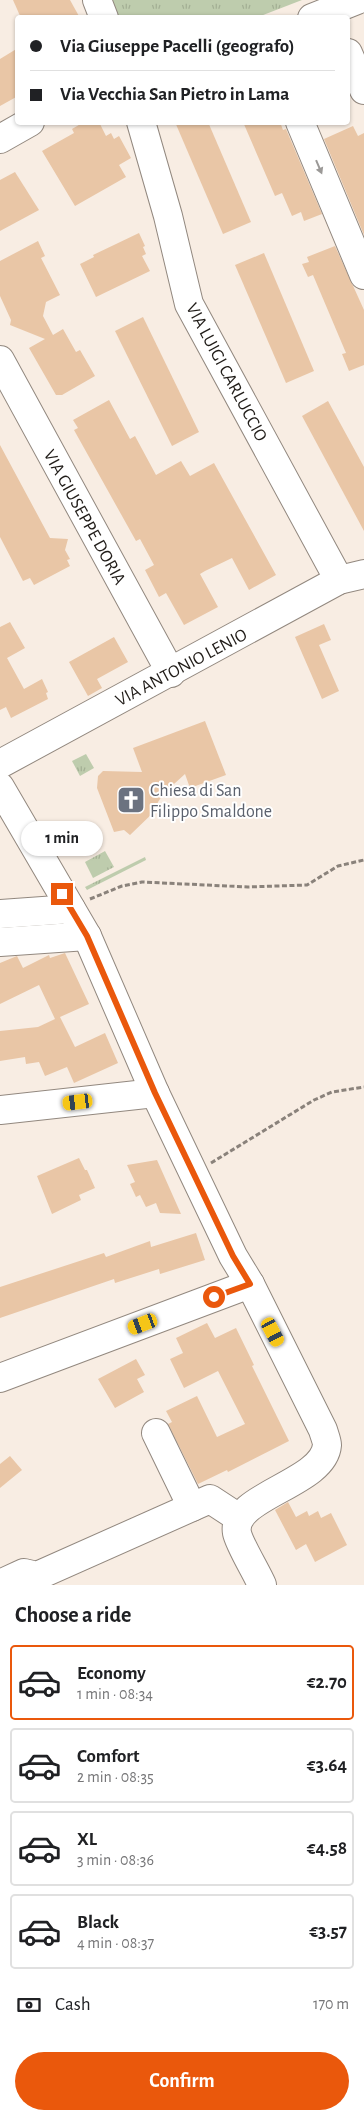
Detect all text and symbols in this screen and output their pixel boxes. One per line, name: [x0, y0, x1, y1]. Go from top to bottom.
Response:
text: Via Giuseppe Pacelli (geografo): [60, 37, 295, 56]
text: Via Vecchia San Pietro in Lama: [60, 85, 289, 104]
one-way arrow: [315, 160, 323, 174]
street label: VIA LUIGI CARLUCCIO: [182, 301, 270, 444]
street label: VIA GIUSEPPE DORIA: [40, 447, 129, 588]
street label: VIA ANTONIO LENIO: [113, 626, 250, 710]
place label: Chiesa di San Filippo Smaldone: [150, 782, 272, 821]
church icon: Chiesa di San Filippo Smaldone: [116, 785, 146, 815]
callout: 1 min: [21, 822, 103, 856]
text: 1 min: [45, 830, 79, 846]
route end: [51, 883, 73, 905]
car: [62, 1093, 93, 1111]
route start: [203, 1286, 225, 1308]
car: [126, 1312, 159, 1336]
car: [259, 1315, 286, 1349]
text: Choose a ride: [15, 1604, 131, 1626]
icon: car: [17, 1660, 62, 1705]
text: Economy: [77, 1664, 146, 1683]
text: €2.70: [307, 1673, 347, 1692]
text: 1 min · 08:34: [77, 1686, 153, 1702]
icon: car: [17, 1743, 62, 1788]
text: Comfort: [77, 1747, 139, 1766]
text: €3.64: [307, 1756, 347, 1775]
text: 2 min · 08:35: [77, 1769, 154, 1785]
icon: car: [17, 1826, 62, 1871]
text: XL: [77, 1830, 97, 1849]
text: €4.58: [307, 1839, 347, 1858]
text: 3 min · 08:36: [77, 1852, 154, 1868]
icon: car: [17, 1909, 62, 1954]
text: Black: [77, 1913, 119, 1932]
text: €3.57: [309, 1922, 347, 1941]
text: 4 min · 08:37: [77, 1935, 154, 1951]
icon: cash: [15, 1991, 43, 2019]
text: Cash: [55, 1995, 91, 2014]
text: 170 m: [313, 1996, 349, 2012]
button: Confirm: [15, 2052, 349, 2110]

